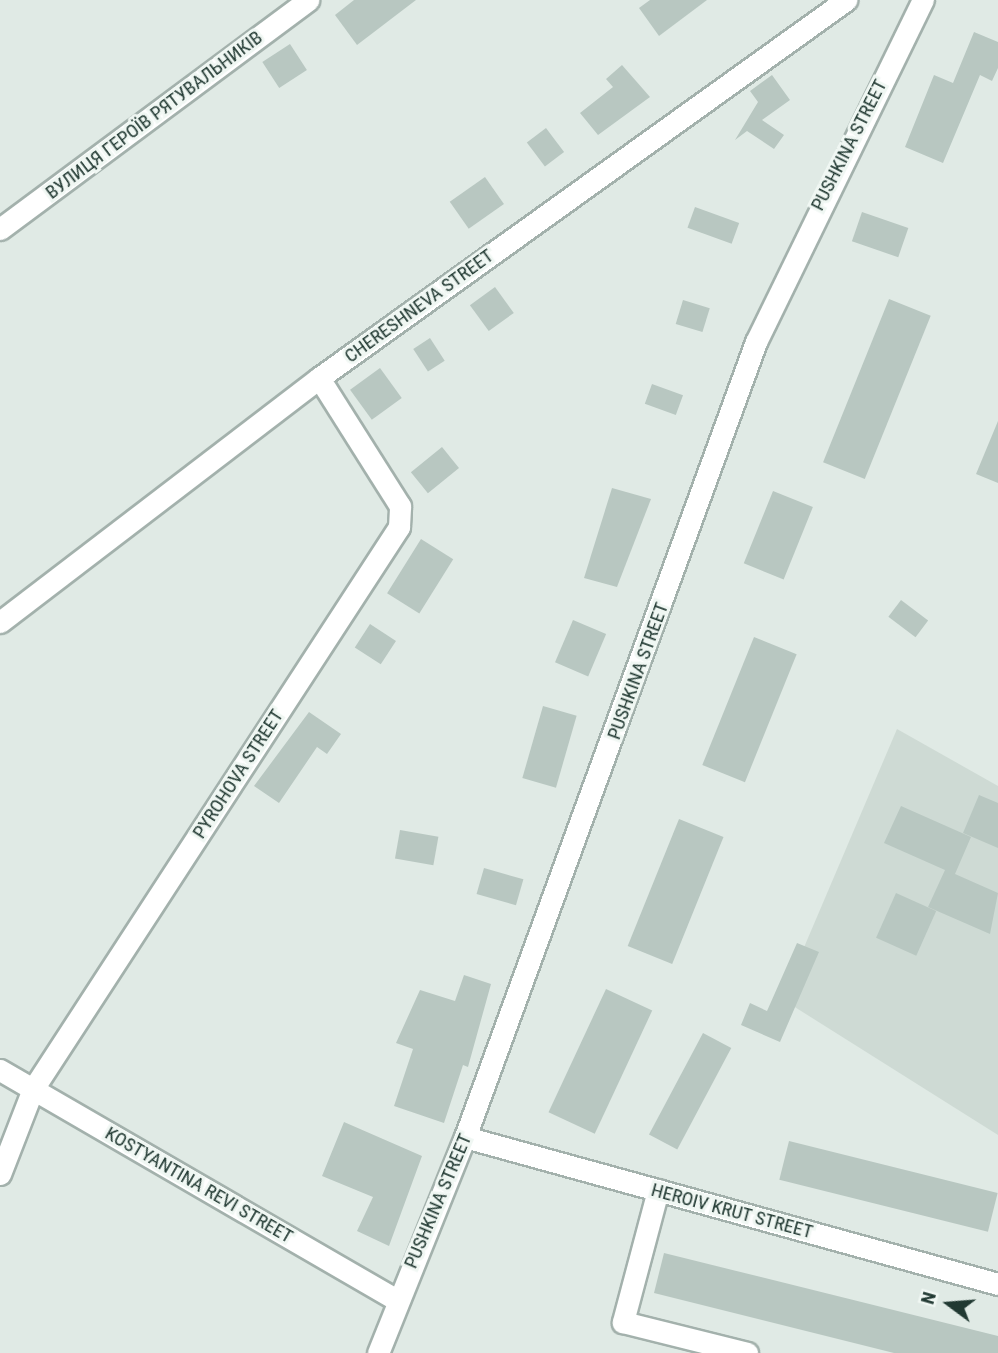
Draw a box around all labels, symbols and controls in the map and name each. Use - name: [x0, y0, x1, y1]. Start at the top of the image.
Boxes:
- street label: ВУЛИЦЯ ГЕРОЇВ РЯТУВАЛЬНИКІВ: [41, 26, 267, 204]
- street label: PUSHKINA STREET: [806, 76, 892, 214]
- street label: CHERESHNEVA STREET: [340, 244, 498, 368]
- street label: PUSHKINA STREET: [603, 599, 673, 743]
- street label: PYROHOVA STREET: [188, 705, 288, 843]
- street label: KOSTYANTINA REVI STREET: [101, 1122, 297, 1248]
- street label: PUSHKINA STREET: [399, 1130, 477, 1272]
- street label: HEROIV KRUT STREET: [649, 1178, 815, 1244]
- north arrow: [914, 1269, 984, 1339]
- text: N: [916, 1289, 941, 1307]

